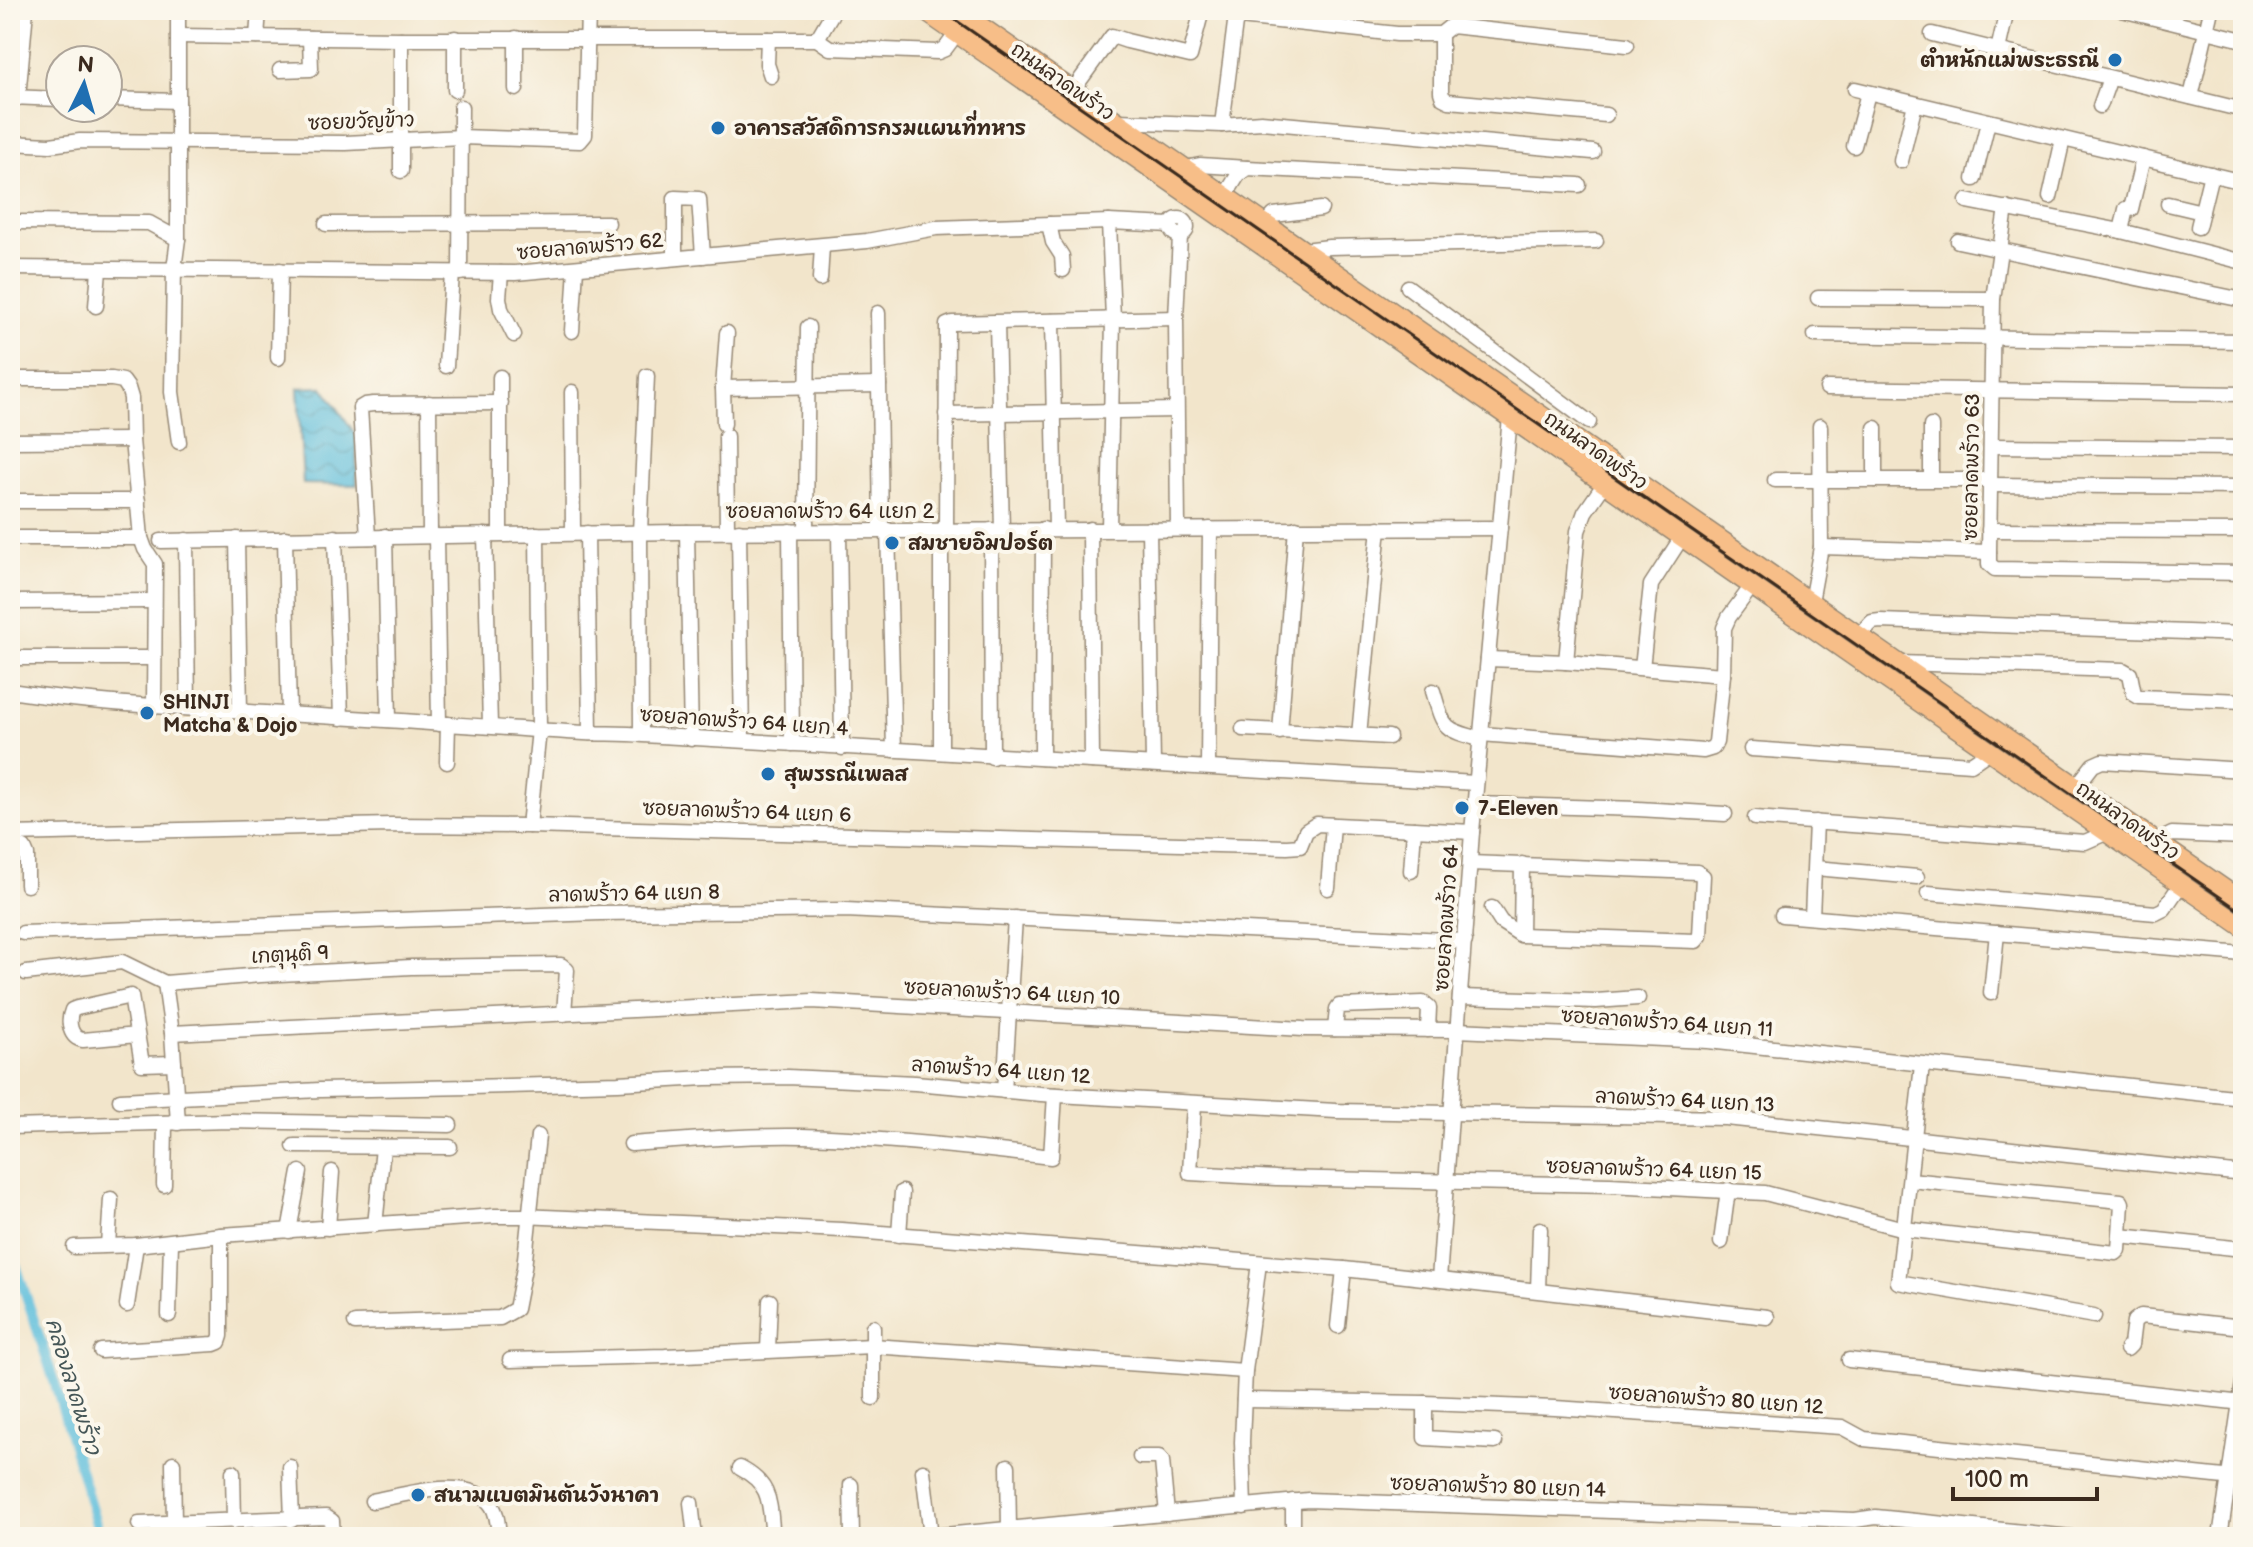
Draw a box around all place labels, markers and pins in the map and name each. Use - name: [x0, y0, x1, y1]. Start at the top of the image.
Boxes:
- place label: ตำหนักแม่พระธรณี: [1920, 47, 2099, 73]
- marker: ตำหนักแม่พระธรณี: [2106, 51, 2124, 69]
- place label: อาคารสวัสดิการกรมแผนที่ทหาร: [734, 110, 1026, 141]
- marker: อาคารสวัสดิการกรมแผนที่ทหาร: [709, 119, 727, 137]
- place label: สมชายอิมปอร์ต: [908, 530, 1053, 556]
- marker: สมชายอิมปอร์ต: [883, 534, 901, 552]
- place label: SHINJI Matcha & Dojo: [163, 691, 297, 738]
- marker: SHINJI Matcha & Dojo: [138, 704, 156, 722]
- place label: สุพรรณีเพลส: [784, 761, 910, 789]
- marker: สุพรรณีเพลส: [759, 765, 777, 783]
- place label: 7-Eleven: [1478, 797, 1559, 821]
- marker: 7-Eleven: [1453, 799, 1471, 817]
- place label: สนามแบตมินตันวังนาคา: [434, 1483, 659, 1508]
- marker: สนามแบตมินตันวังนาคา: [409, 1486, 427, 1504]

